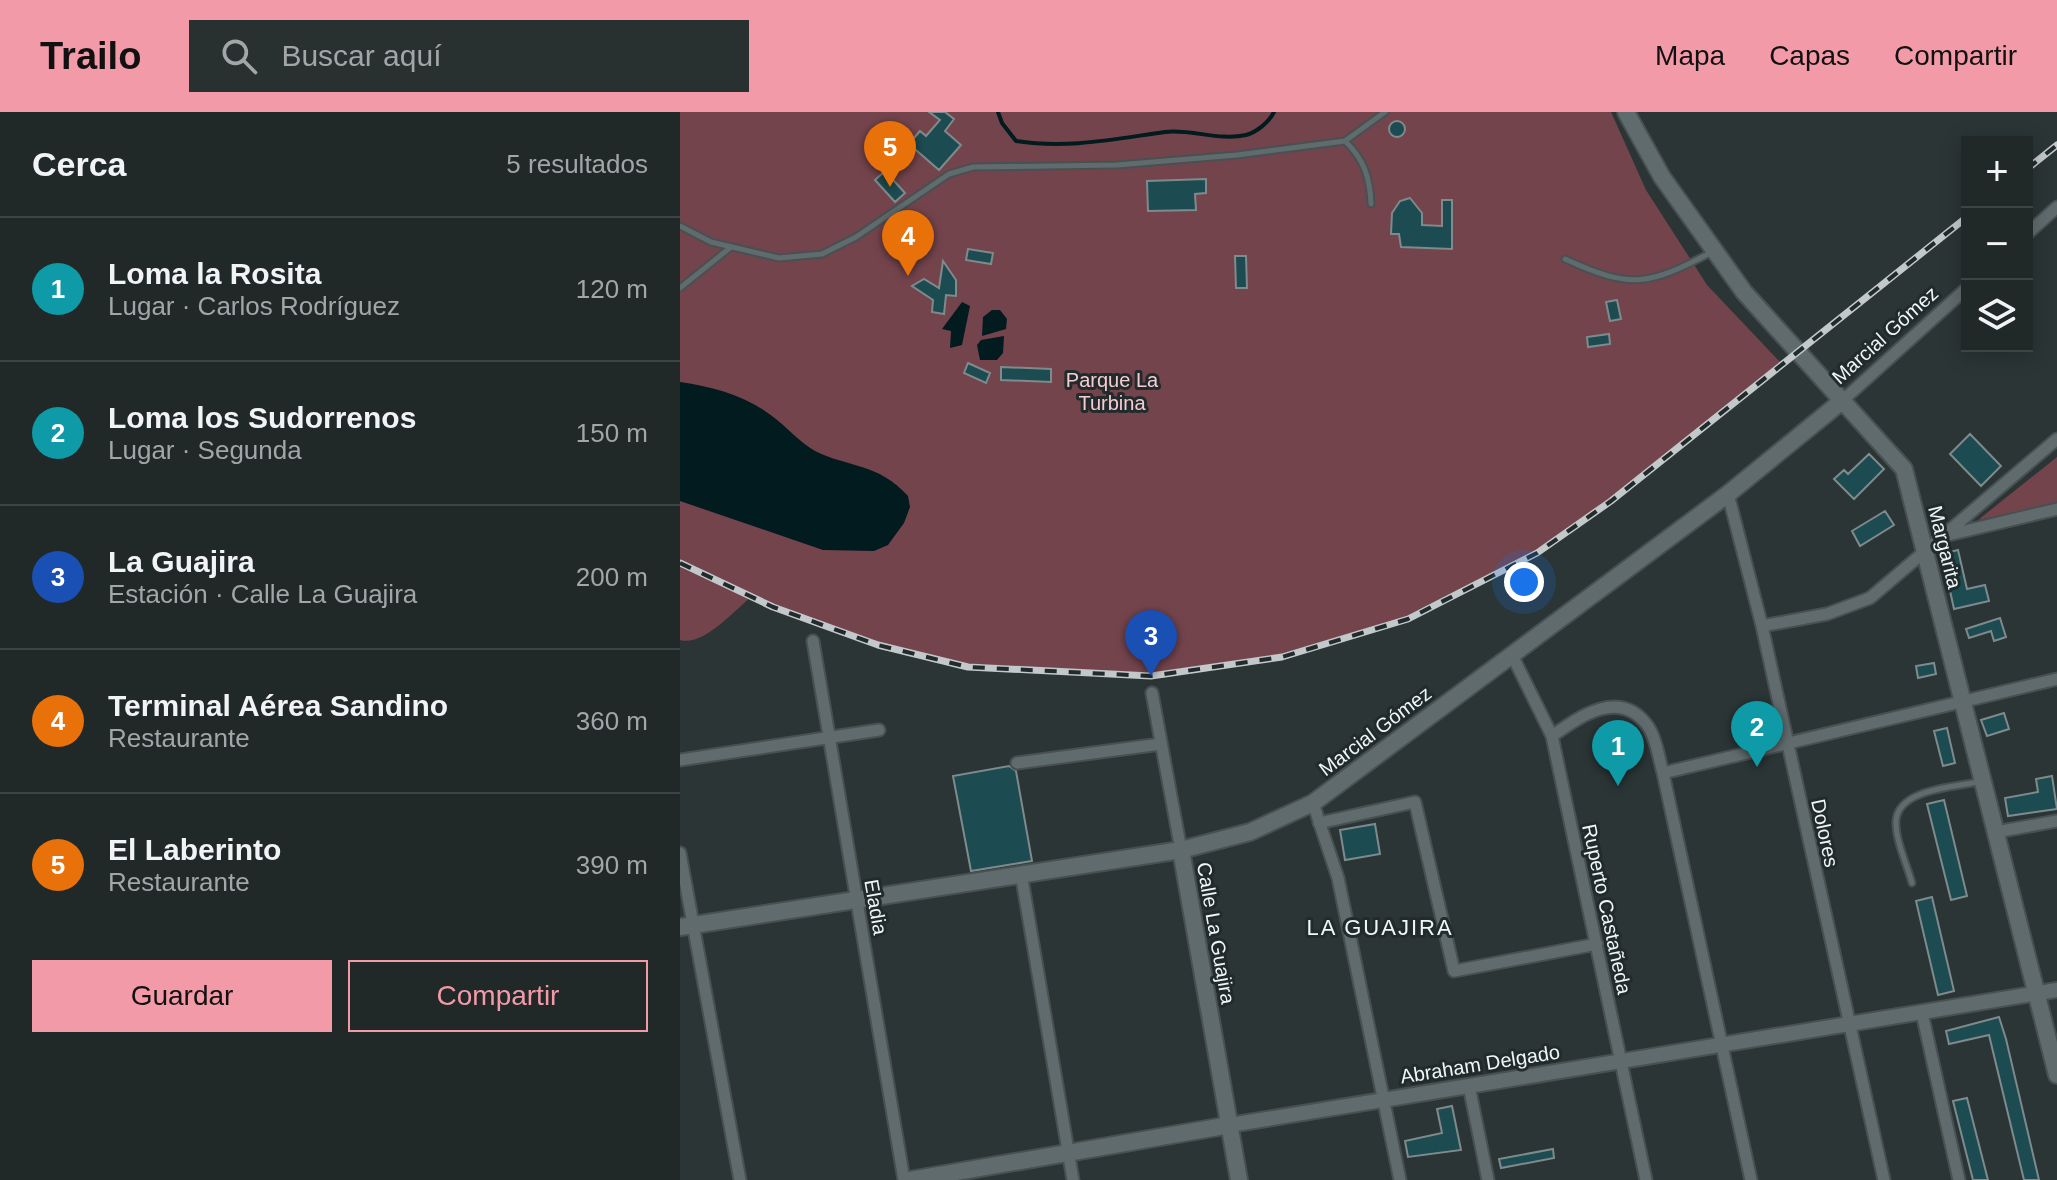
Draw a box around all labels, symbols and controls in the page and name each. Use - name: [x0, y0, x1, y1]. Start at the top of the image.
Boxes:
- search box: [189, 20, 749, 92]
- icon: search: [217, 34, 261, 78]
- text: Trailo: [40, 35, 141, 77]
- text: Buscar aquí: [281, 39, 441, 72]
- text: Mapa: [1655, 40, 1725, 71]
- text: Capas: [1769, 40, 1850, 71]
- text: Compartir: [1894, 40, 2017, 71]
- pin: 5: [864, 121, 916, 187]
- map controls: [1961, 136, 2033, 352]
- button: +: [1961, 136, 2033, 208]
- text: Cerca: [32, 145, 127, 183]
- text: 5 resultados: [506, 149, 648, 179]
- button: −: [1961, 208, 2033, 280]
- pin: 4: [882, 210, 934, 276]
- text: Loma la Rosita: [108, 257, 321, 290]
- text: 1: [51, 274, 65, 304]
- text: 120 m: [576, 274, 648, 304]
- button: layers: [1961, 280, 2033, 352]
- street label: Marcial Gómez: [1828, 282, 1942, 388]
- text: Lugar · Carlos Rodríguez: [108, 291, 400, 321]
- park label: Parque La Turbina: [1066, 369, 1159, 414]
- text: Loma los Sudorrenos: [108, 401, 416, 434]
- text: 2: [51, 418, 65, 448]
- text: 150 m: [576, 418, 648, 448]
- text: Lugar · Segunda: [108, 435, 302, 465]
- street label: Margarita: [1924, 503, 1966, 591]
- text: La Guajira: [108, 545, 255, 578]
- text: 3: [51, 562, 65, 592]
- text: 200 m: [576, 562, 648, 592]
- your location: [1504, 562, 1544, 602]
- text: Estación · Calle La Guajira: [108, 579, 417, 609]
- pin: 3: [1125, 610, 1177, 676]
- street label: Marcial Gómez: [1315, 682, 1435, 780]
- text: Terminal Aérea Sandino: [108, 689, 448, 722]
- pin: 2: [1731, 701, 1783, 767]
- text: 4: [51, 706, 65, 736]
- text: 360 m: [576, 706, 648, 736]
- pin: 1: [1592, 720, 1644, 786]
- text: Restaurante: [108, 723, 250, 753]
- street label: Dolores: [1807, 797, 1843, 869]
- street label: Ruperto Castañeda: [1578, 822, 1636, 997]
- text: El Laberinto: [108, 833, 281, 866]
- text: 5: [51, 850, 65, 880]
- text: 390 m: [576, 850, 648, 880]
- street label: Calle La Guajira: [1193, 860, 1239, 1006]
- text: Restaurante: [108, 867, 250, 897]
- street label: Eladia: [860, 878, 892, 937]
- district label: LA GUAJIRA: [1306, 915, 1454, 940]
- button: Guardar: [32, 960, 332, 1032]
- button: Compartir: [348, 960, 648, 1032]
- street label: Abraham Delgado: [1399, 1041, 1561, 1087]

